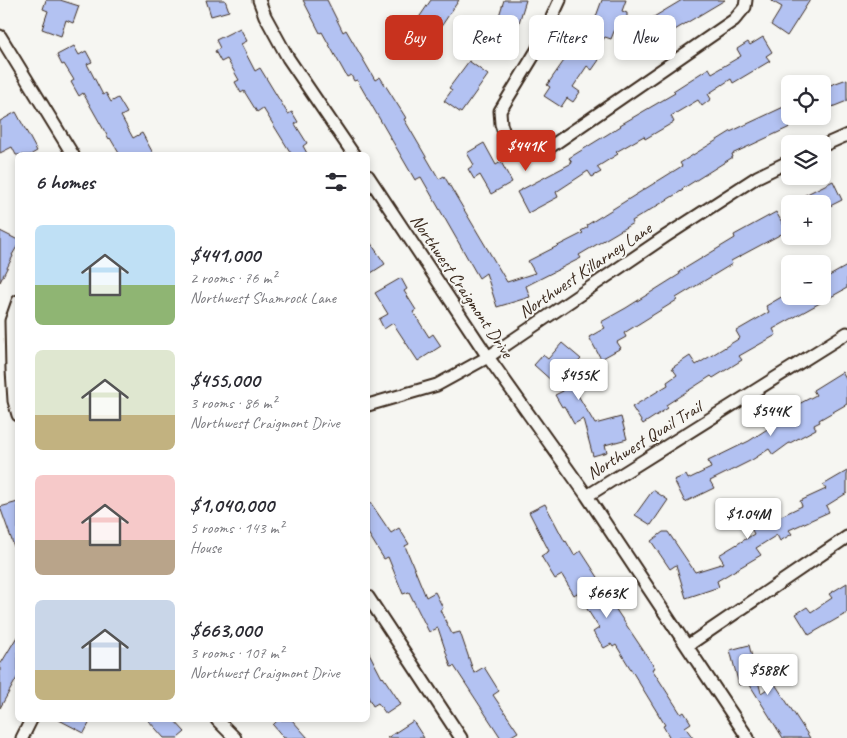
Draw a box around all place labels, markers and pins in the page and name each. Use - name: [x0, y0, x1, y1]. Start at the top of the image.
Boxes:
- pin: $441K: [491, 130, 561, 172]
- pin: $455K: [544, 358, 614, 401]
- pin: $544K: [736, 394, 806, 437]
- pin: $1.04M: [707, 498, 789, 540]
- pin: $663K: [572, 576, 642, 619]
- pin: $588K: [733, 654, 803, 696]

